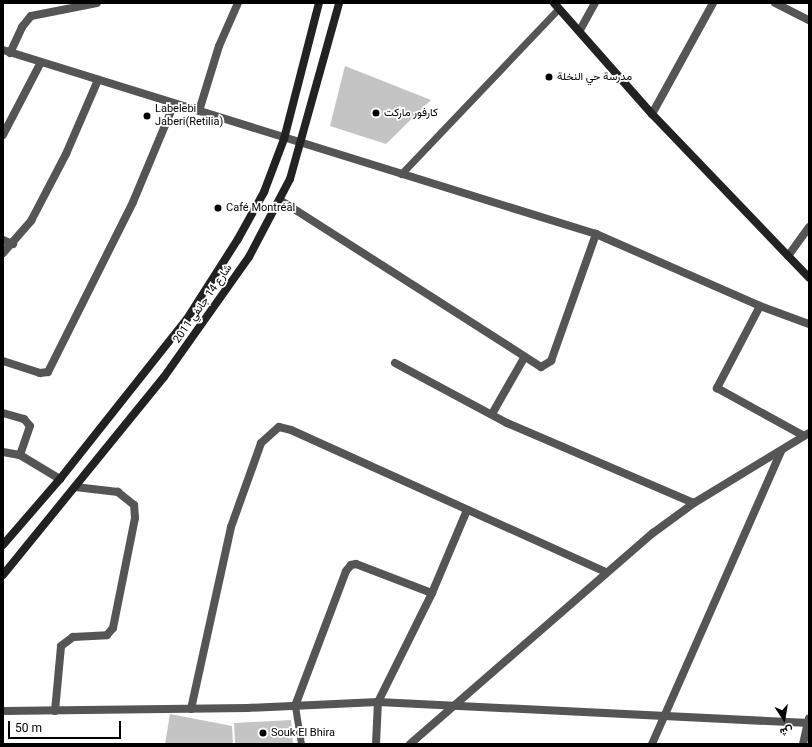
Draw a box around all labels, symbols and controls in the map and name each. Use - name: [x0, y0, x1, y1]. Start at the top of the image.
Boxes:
- place label: مدرسة حي النخلة: [557, 70, 632, 84]
- marker: مدرسة حي النخلة: [544, 72, 554, 82]
- place label: Labelebi Jaberi(Retilia): [155, 103, 223, 129]
- place label: كارفور ماركت: [384, 106, 438, 120]
- marker: كارفور ماركت: [371, 108, 381, 118]
- marker: Labelebi Jaberi(Retilia): [142, 111, 152, 121]
- place label: Café Montréal: [226, 201, 295, 215]
- marker: Café Montréal: [213, 203, 223, 213]
- street label: شارع 14 جانفي 2011: [171, 262, 235, 346]
- north arrow: [764, 699, 804, 739]
- scale bar: [10, 713, 123, 739]
- text: 50 m: [15, 721, 42, 735]
- text: ش: [779, 723, 794, 739]
- place label: Souk El Bhira: [271, 726, 335, 740]
- marker: Souk El Bhira: [258, 728, 268, 738]

